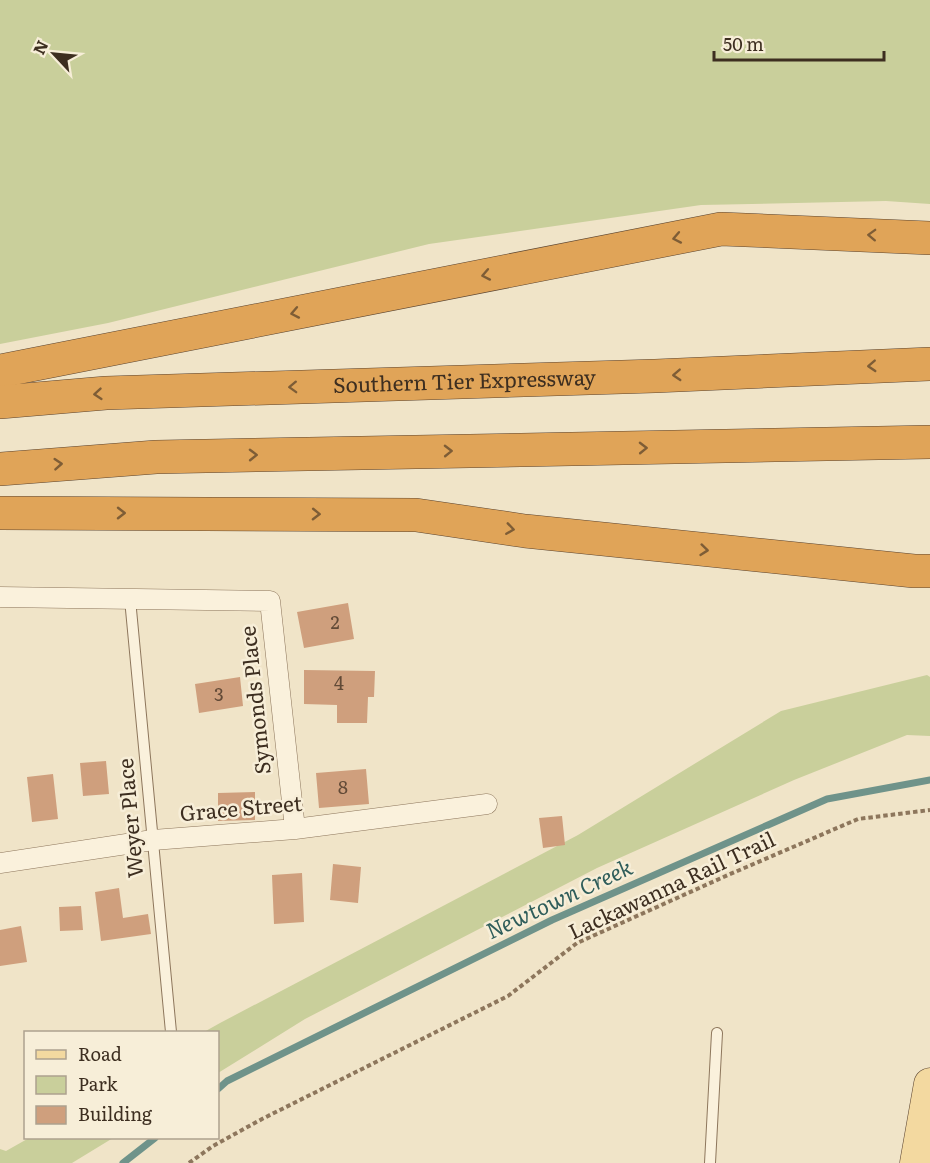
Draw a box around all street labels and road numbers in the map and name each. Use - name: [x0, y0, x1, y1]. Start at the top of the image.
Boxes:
- street label: Southern Tier Expressway: [332, 360, 597, 399]
- street label: Symonds Place: [230, 624, 277, 776]
- street label: Weyer Place: [108, 757, 149, 879]
- street label: Grace Street: [178, 786, 304, 827]
- street label: Lackawanna Rail Trail: [562, 822, 779, 945]

